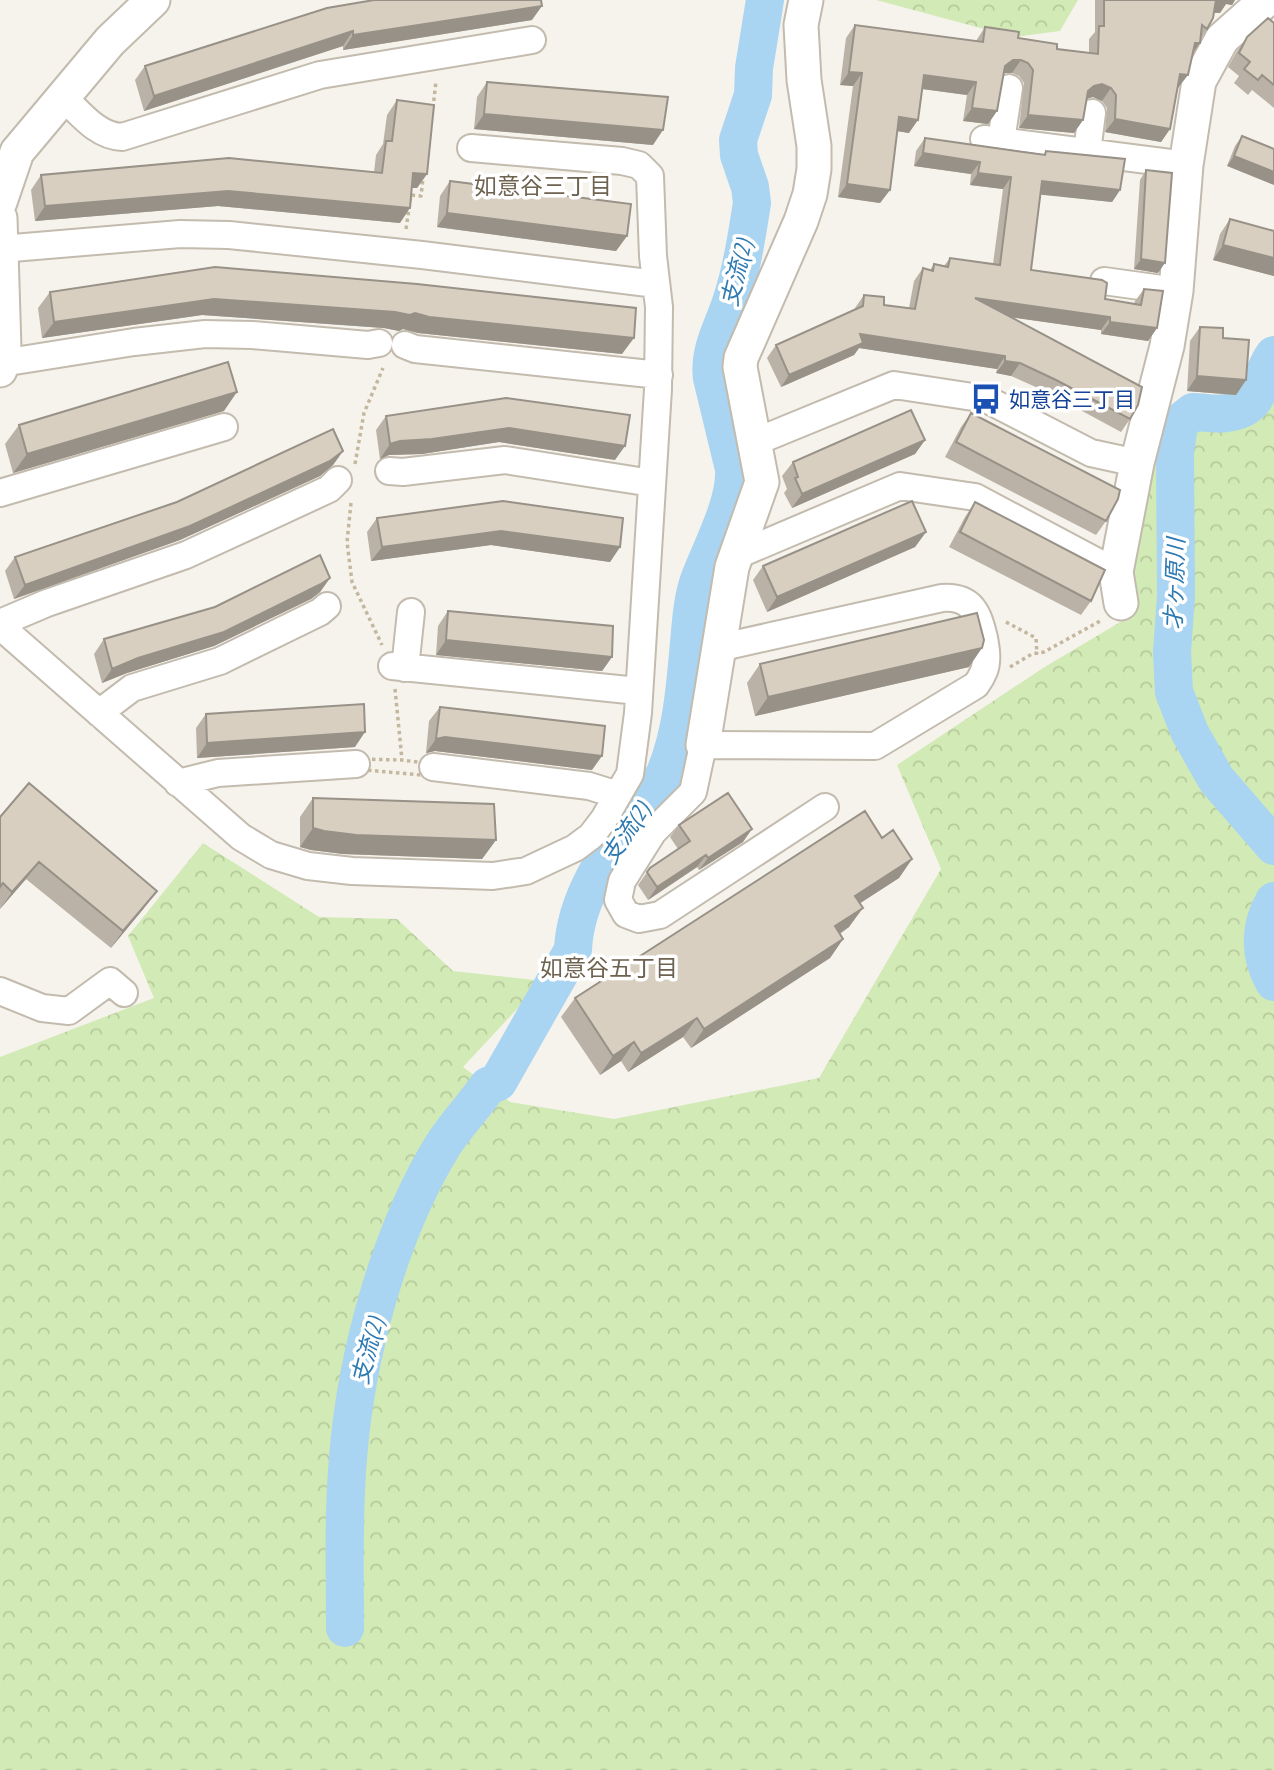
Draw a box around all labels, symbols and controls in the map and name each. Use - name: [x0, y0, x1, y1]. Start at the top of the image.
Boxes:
- district label: 如意谷三丁目: [474, 171, 612, 200]
- water label: 支流(2): [714, 234, 758, 309]
- bus stop icon: 如意谷三丁目: [969, 382, 1003, 416]
- place label: 如意谷三丁目: [1009, 386, 1135, 413]
- water label: 才ヶ原川: [1158, 535, 1190, 630]
- water label: 支流(2): [595, 795, 657, 869]
- district label: 如意谷五丁目: [540, 953, 678, 982]
- water label: 支流(2): [345, 1312, 390, 1387]

